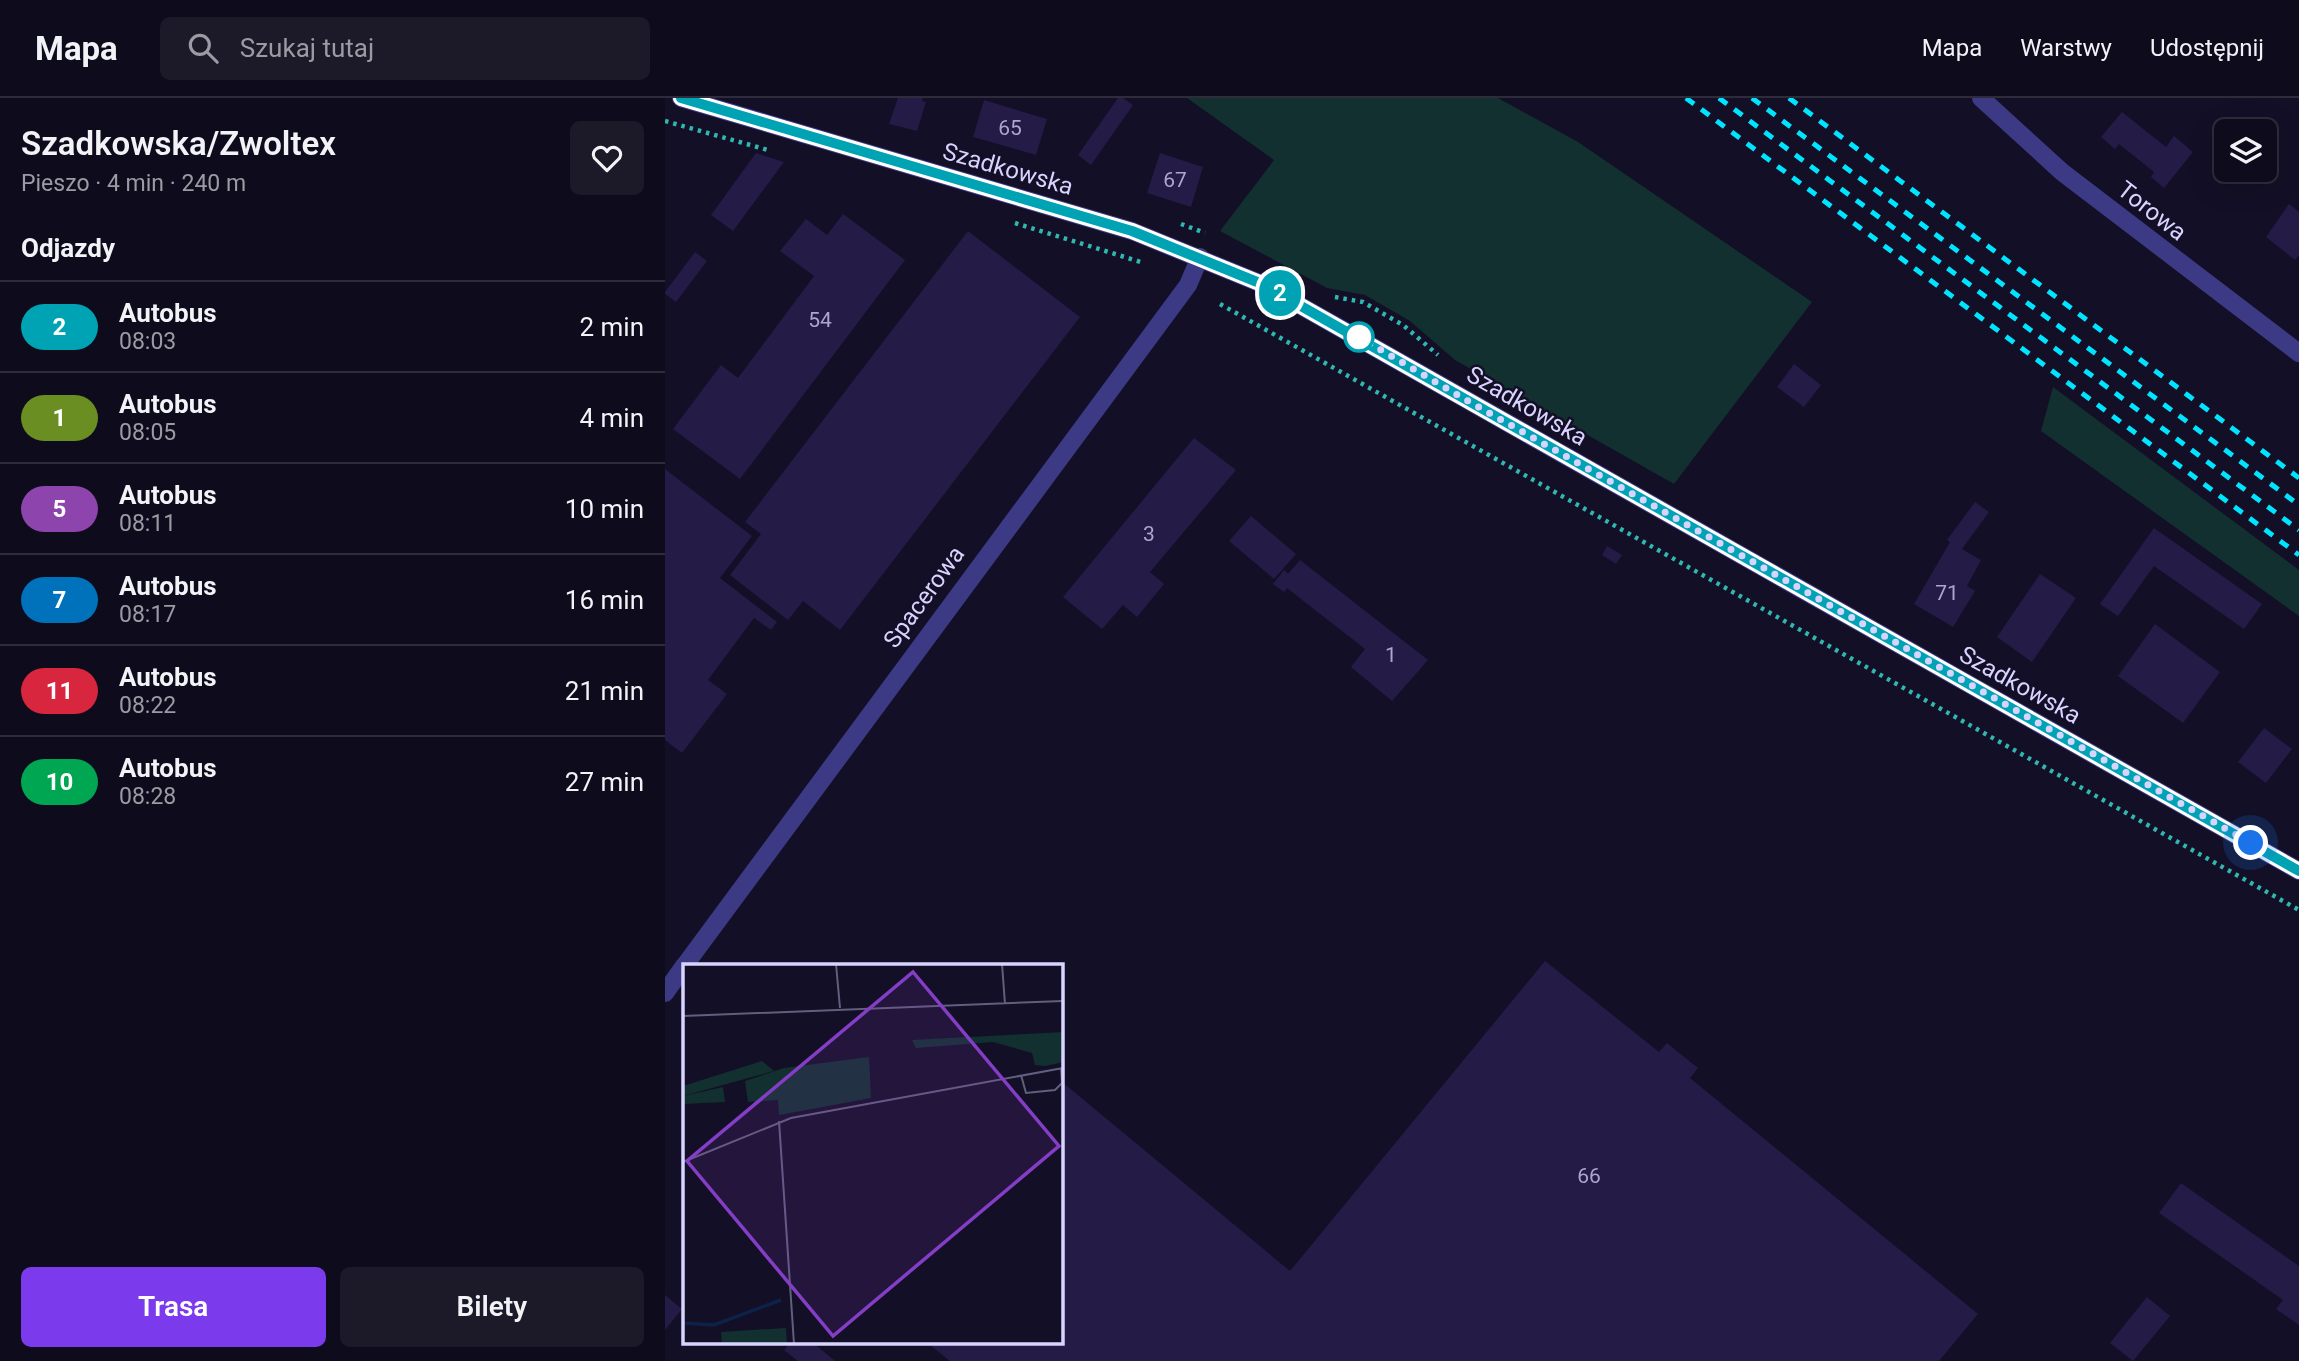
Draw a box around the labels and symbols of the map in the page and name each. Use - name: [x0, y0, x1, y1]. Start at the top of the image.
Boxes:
- house number: 65: [998, 116, 1022, 140]
- street label: Szadkowska: [940, 137, 1076, 201]
- house number: 67: [1163, 168, 1187, 192]
- street label: Torowa: [2112, 175, 2192, 247]
- line badge: 2: [1257, 270, 1303, 316]
- house number: 54: [808, 308, 832, 332]
- unlabelled marker: [1344, 322, 1374, 352]
- street label: Szadkowska: [1462, 360, 1592, 452]
- house number: 3: [1143, 522, 1155, 546]
- street label: Spacerowa: [878, 541, 970, 653]
- house number: 71: [1935, 581, 1959, 605]
- street label: Szadkowska: [1955, 640, 2085, 730]
- house number: 1: [1385, 643, 1397, 667]
- your location: [2233, 825, 2268, 860]
- inset map: [683, 964, 1062, 1344]
- house number: 66: [1577, 1164, 1601, 1188]

